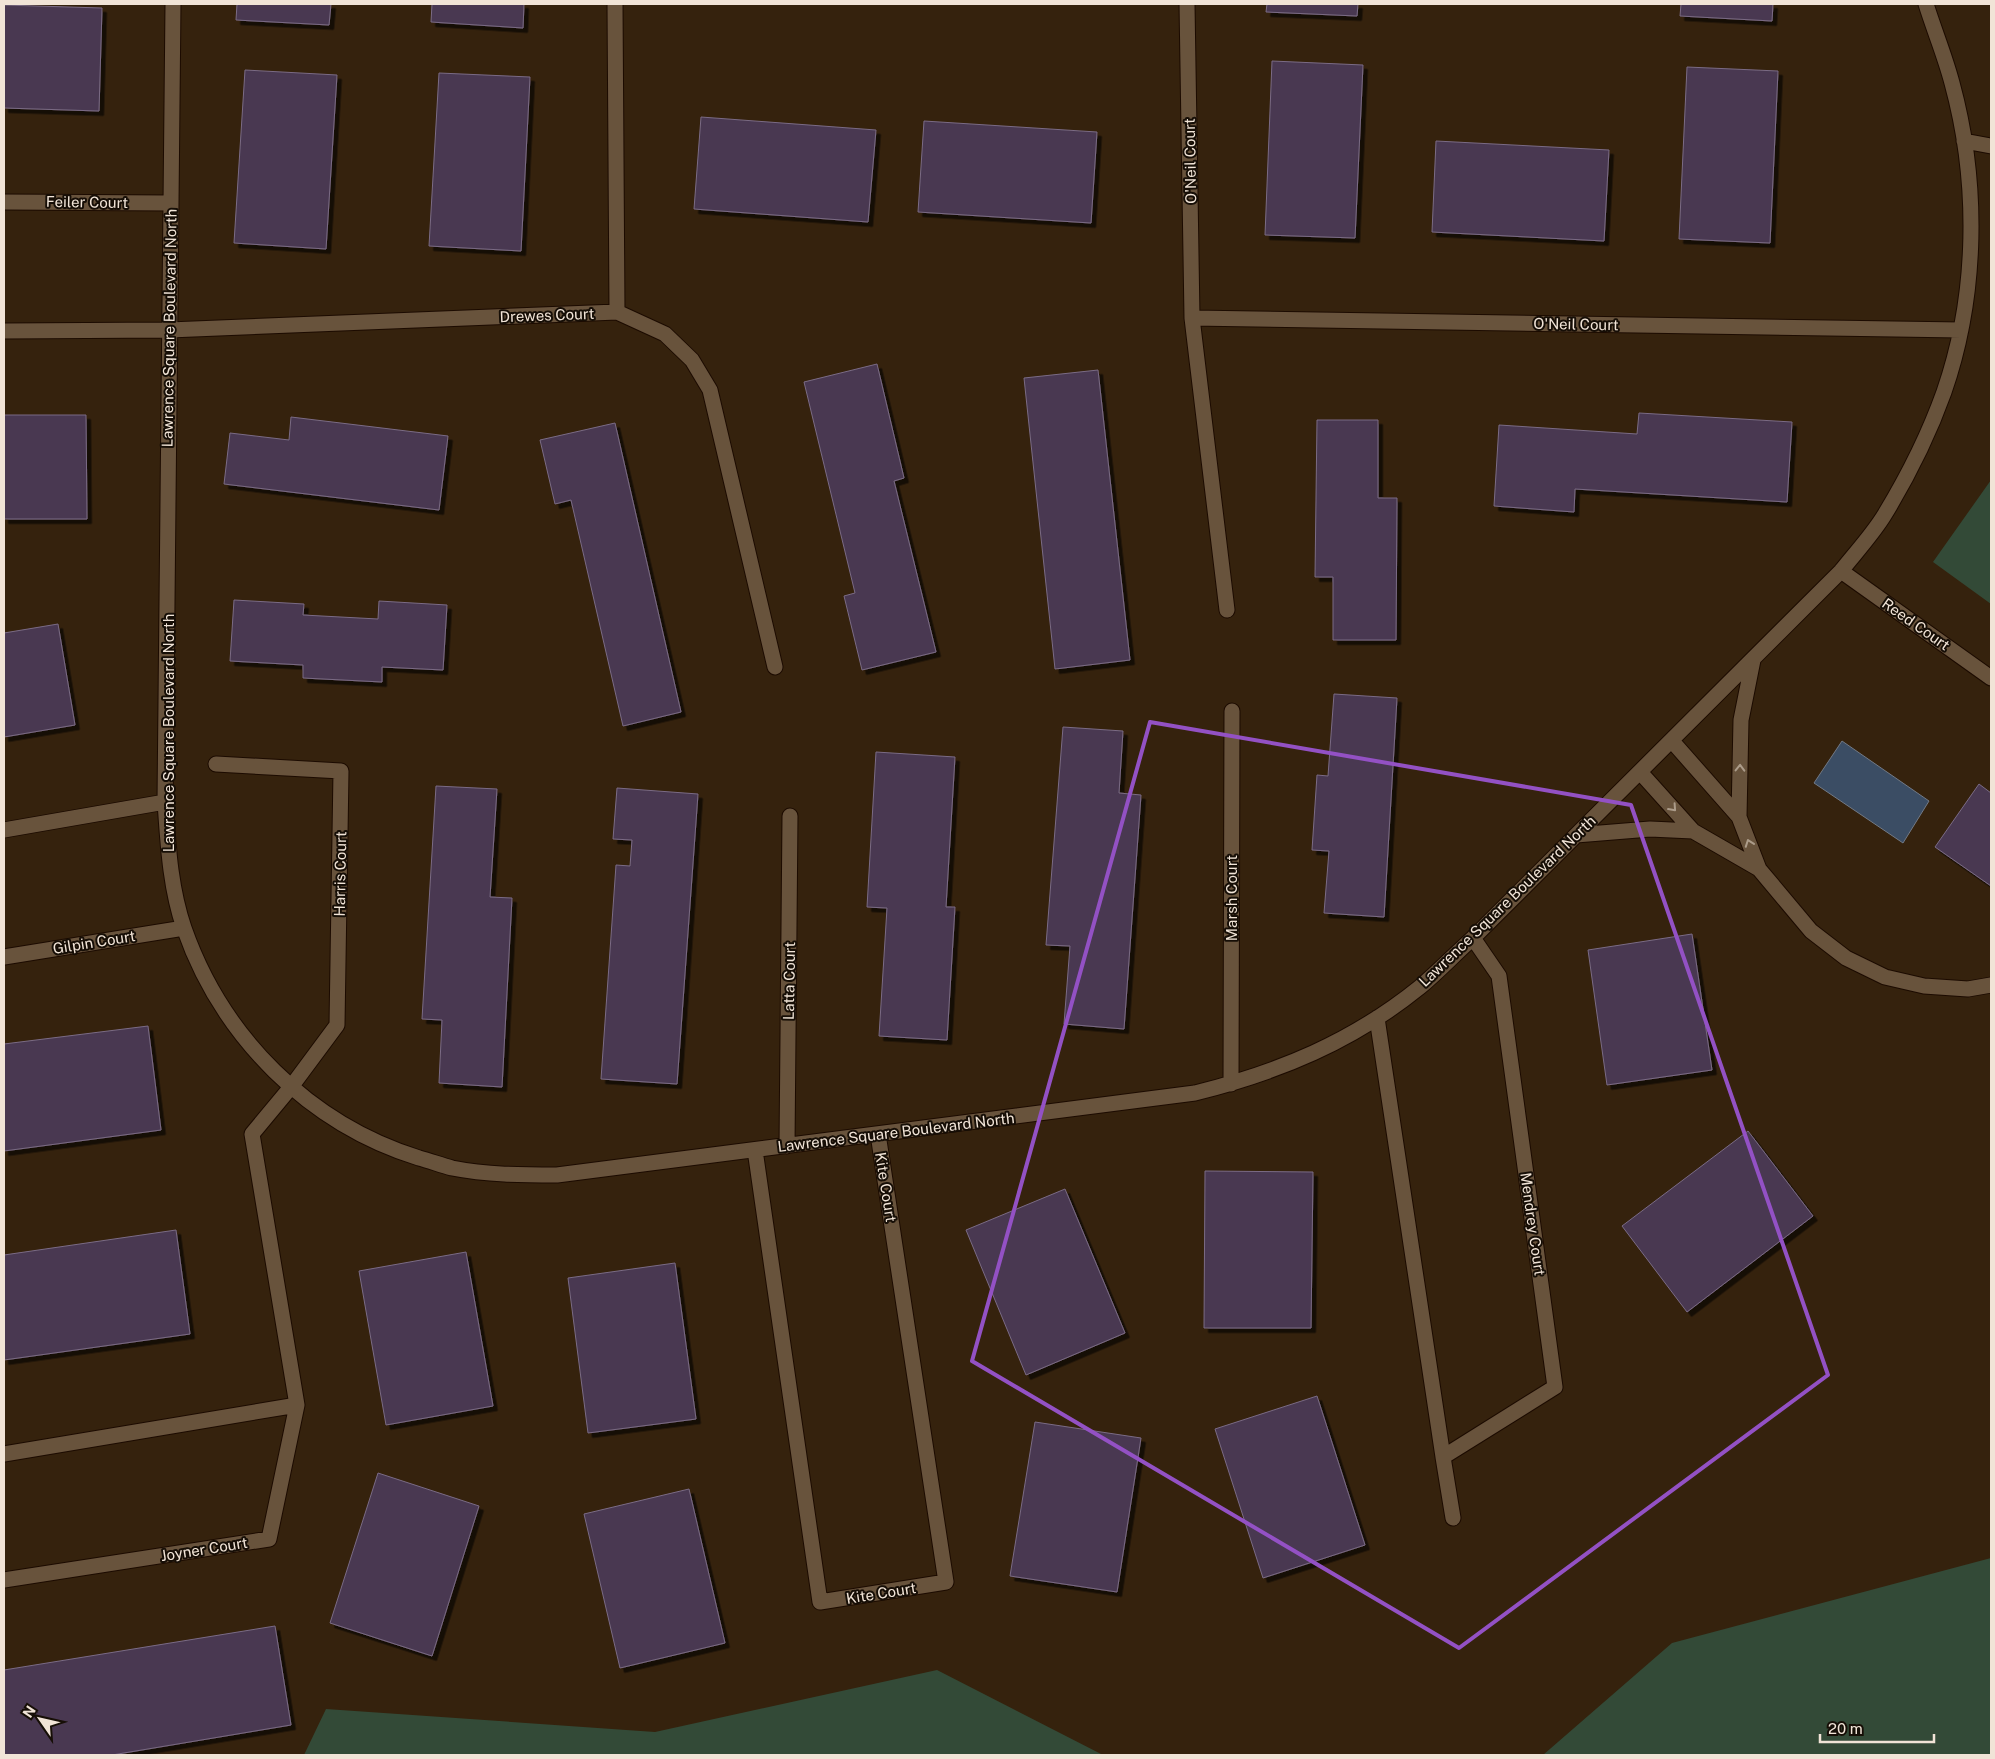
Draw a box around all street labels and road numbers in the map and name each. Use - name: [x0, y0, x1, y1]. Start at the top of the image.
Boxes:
- street label: O'Neil Court: [1181, 118, 1199, 204]
- street label: Feiler Court: [46, 193, 128, 211]
- street label: Lawrence Square Boulevard North: [158, 209, 180, 447]
- street label: Drewes Court: [499, 305, 595, 325]
- street label: O'Neil Court: [1533, 315, 1619, 333]
- street label: Reed Court: [1879, 595, 1953, 654]
- street label: Lawrence Square Boulevard North: [160, 614, 177, 852]
- street label: Lawrence Square Boulevard North: [1415, 812, 1599, 990]
- street label: Harris Court: [331, 831, 349, 917]
- street label: Marsh Court: [1223, 855, 1240, 941]
- street label: Gilpin Court: [51, 927, 137, 957]
- street label: Latta Court: [780, 942, 798, 1020]
- street label: Lawrence Square Boulevard North: [777, 1109, 1015, 1155]
- street label: Kite Court: [872, 1151, 900, 1223]
- street label: Mendrey Court: [1517, 1171, 1549, 1277]
- street label: Joyner Court: [159, 1534, 249, 1564]
- street label: Kite Court: [845, 1579, 917, 1607]

